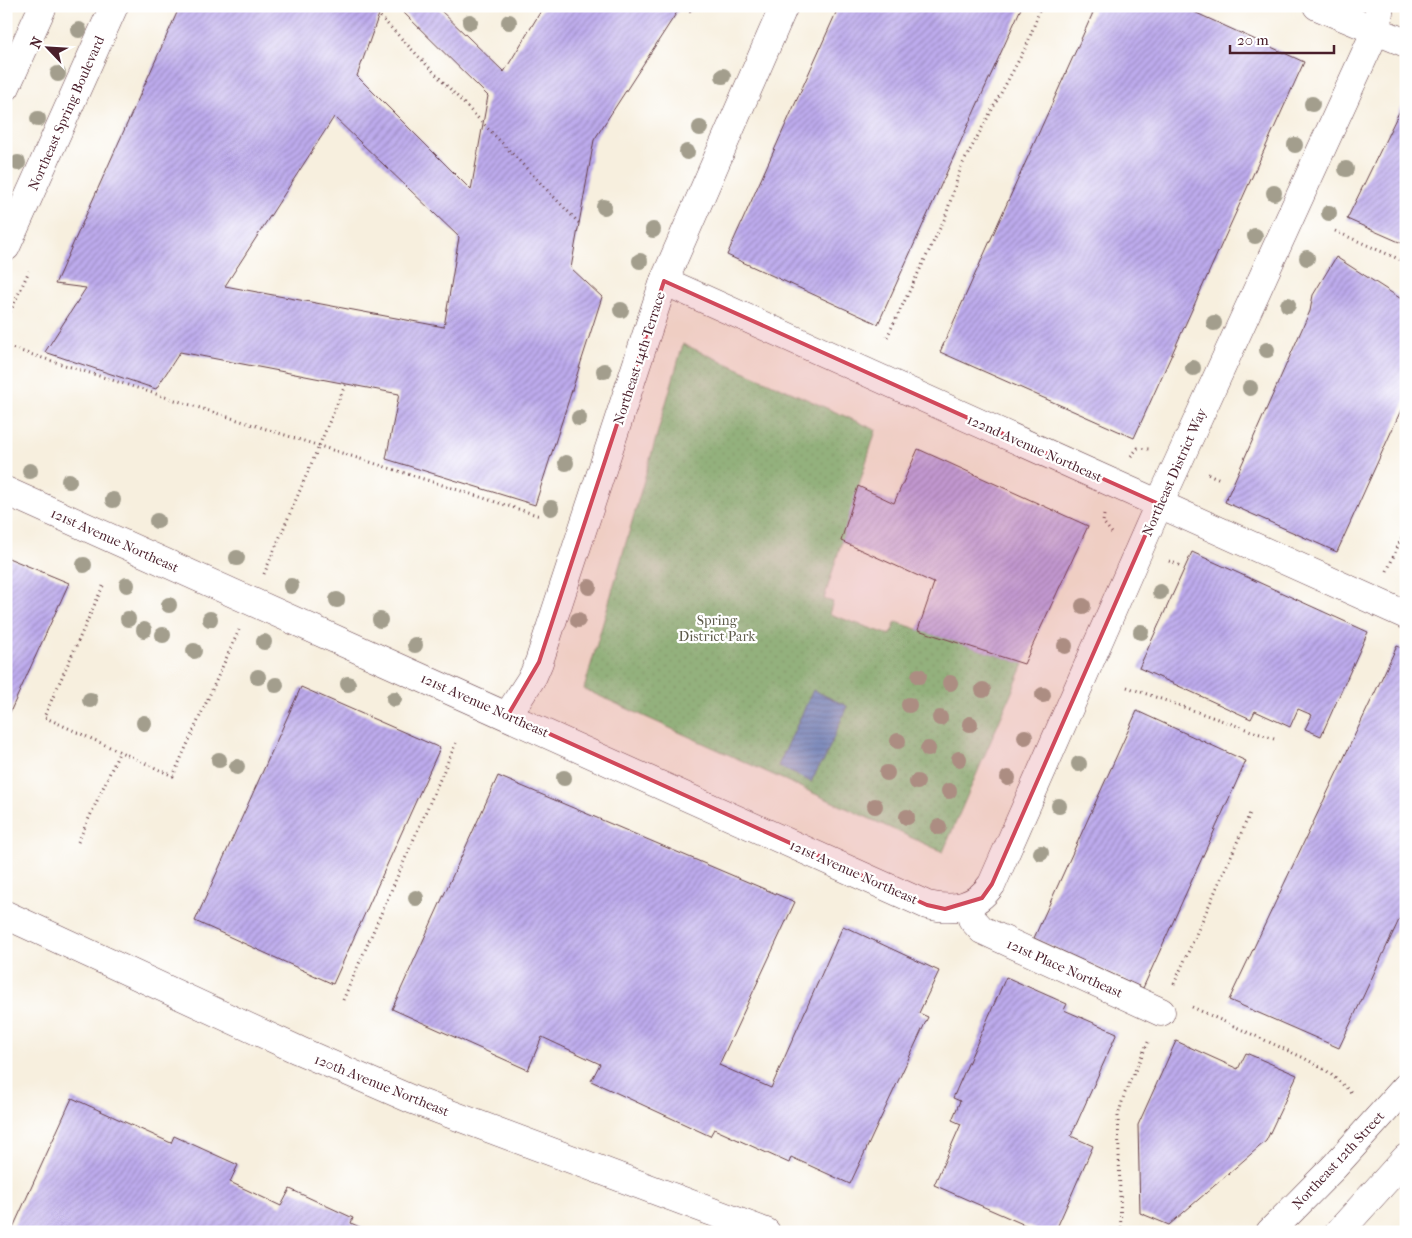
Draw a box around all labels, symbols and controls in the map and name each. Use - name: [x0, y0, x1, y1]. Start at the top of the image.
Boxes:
- north arrow: [22, 22, 72, 72]
- scale bar: [1230, 22, 1333, 54]
- text: 20 m: [1237, 31, 1269, 49]
- street label: Northeast Spring Boulevard: [24, 33, 108, 193]
- street label: Northeast 14th Terrace: [610, 290, 669, 427]
- street label: Northeast District Way: [1139, 405, 1211, 539]
- street label: 122nd Avenue Northeast: [965, 411, 1105, 486]
- street label: 121st Avenue Northeast: [48, 505, 181, 576]
- park label: Spring District Park: [679, 612, 756, 645]
- street label: 121st Avenue Northeast: [418, 670, 551, 741]
- street label: 121st Avenue Northeast: [787, 837, 920, 908]
- street label: 121st Place Northeast: [1004, 935, 1125, 1002]
- street label: 120th Avenue Northeast: [312, 1051, 452, 1120]
- street label: Northeast 12th Street: [1289, 1108, 1388, 1213]

